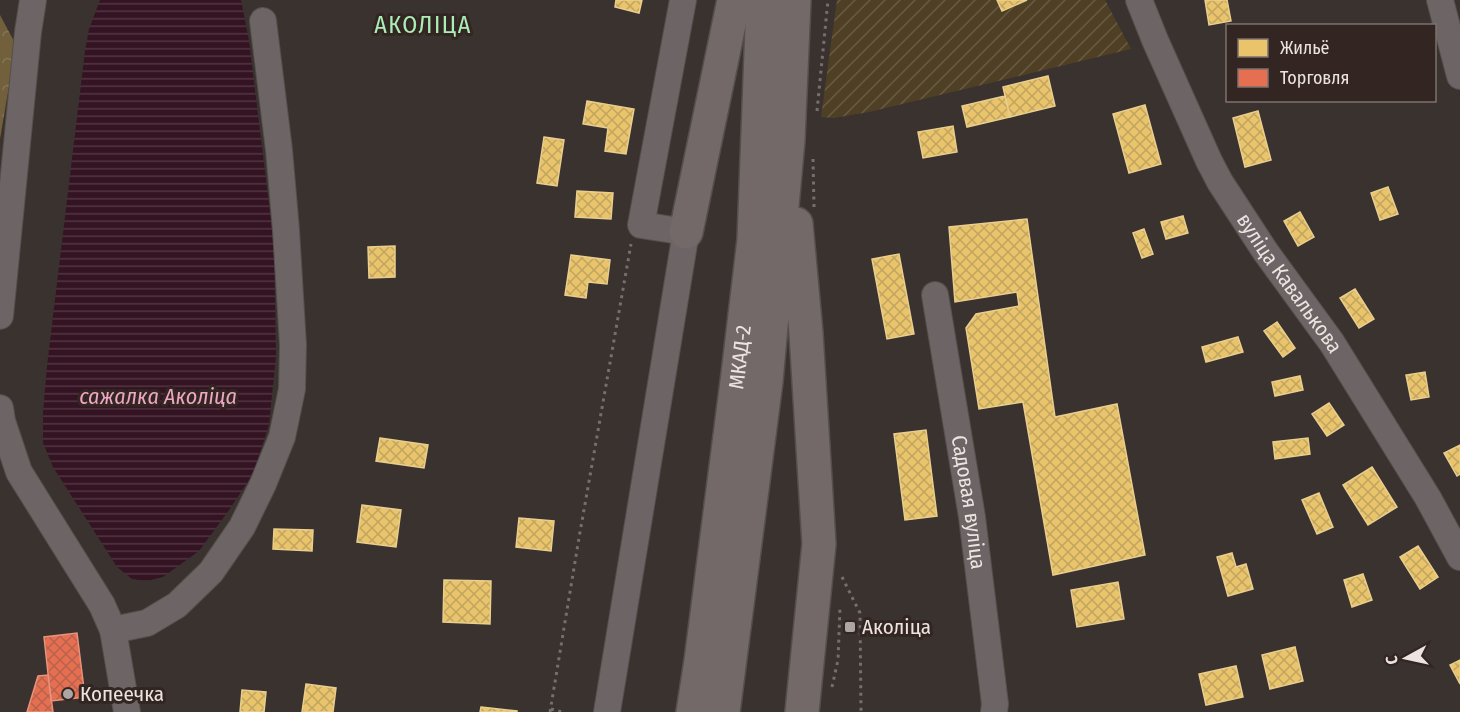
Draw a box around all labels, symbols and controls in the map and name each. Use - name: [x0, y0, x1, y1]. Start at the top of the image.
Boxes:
- district label: АКОЛІЦА: [374, 11, 472, 39]
- legend: [1226, 24, 1436, 102]
- text: Жильё: [1280, 37, 1330, 59]
- text: Торговля: [1280, 67, 1349, 89]
- street label: вуліца Кавалькова: [1231, 208, 1348, 358]
- street label: МКАД-2: [723, 324, 757, 391]
- water label: сажалка Аколіца: [79, 383, 237, 410]
- street label: Садовая вуліца: [946, 433, 991, 571]
- place label: Аколіца: [862, 614, 931, 640]
- marker: Аколіца: [843, 620, 857, 634]
- north arrow: [1376, 628, 1436, 688]
- text: С: [1382, 654, 1402, 665]
- place label: Копеечка: [80, 681, 164, 707]
- marker: Копеечка: [61, 687, 75, 701]

